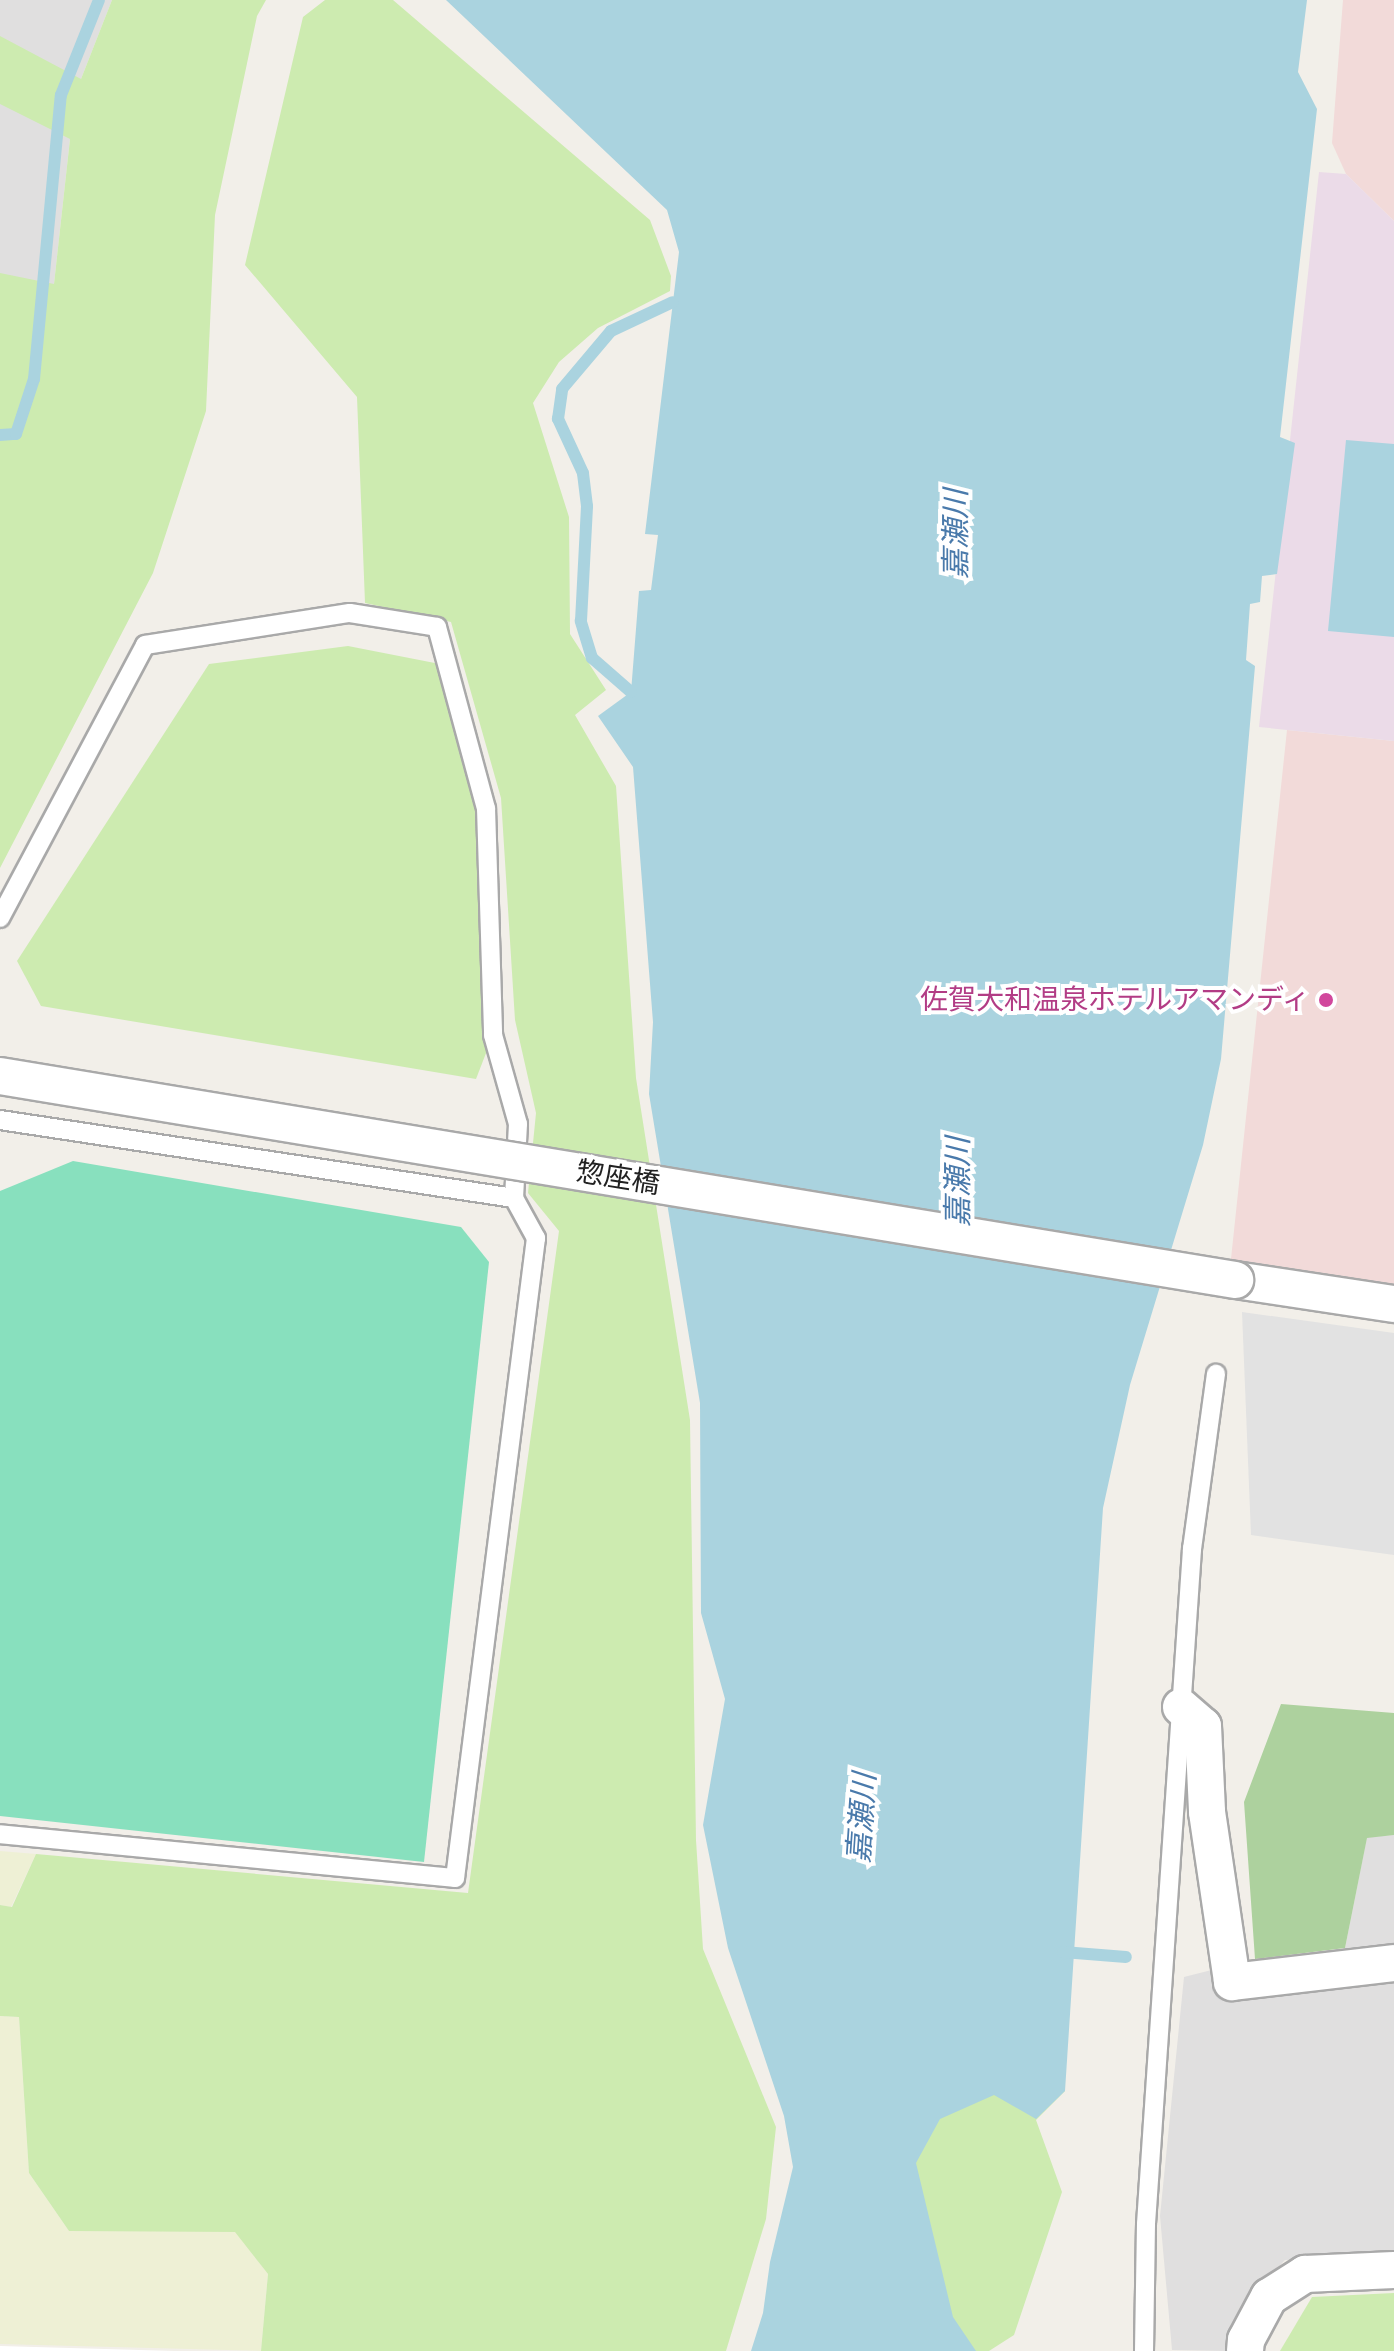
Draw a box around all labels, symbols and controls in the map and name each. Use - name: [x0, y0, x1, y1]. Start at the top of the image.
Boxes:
- water label: 嘉瀬川: [938, 489, 974, 579]
- place label: 佐賀大和温泉ホテルアマンディ: [918, 983, 1310, 1017]
- marker: 佐賀大和温泉ホテルアマンディ: [1317, 991, 1335, 1009]
- water label: 嘉瀬川: [940, 1137, 976, 1227]
- street label: 惣座橋: [574, 1155, 662, 1201]
- water label: 嘉瀬川: [841, 1772, 883, 1864]

